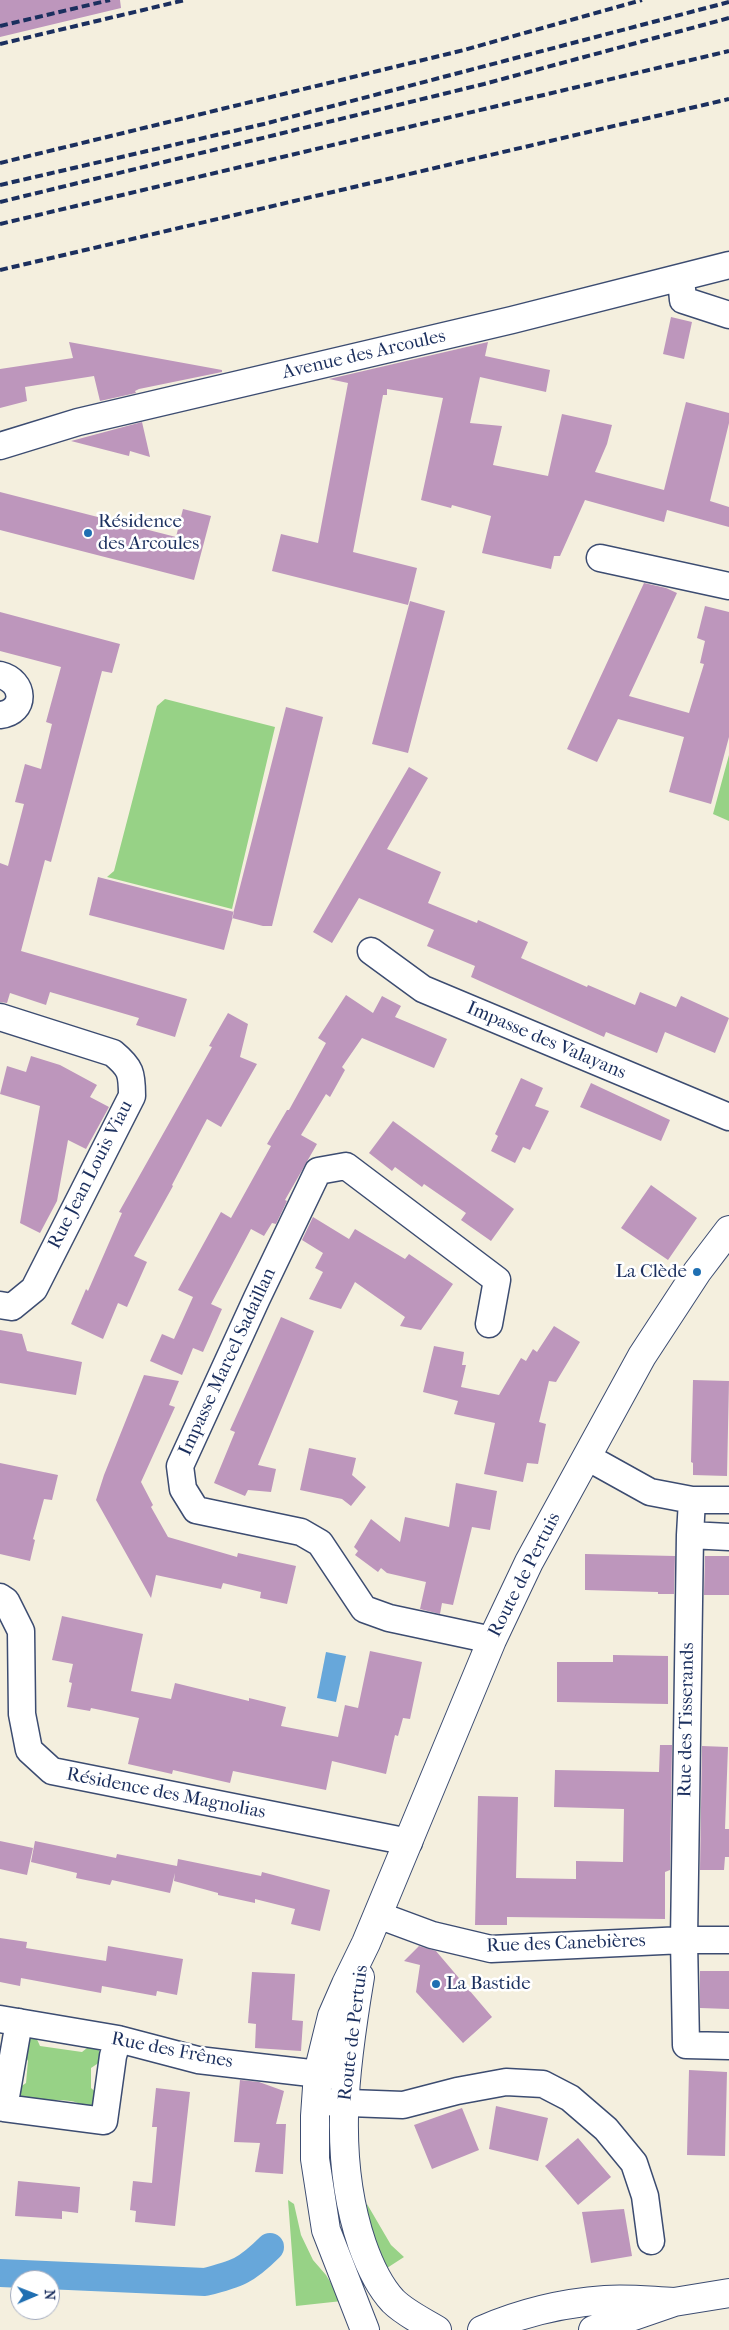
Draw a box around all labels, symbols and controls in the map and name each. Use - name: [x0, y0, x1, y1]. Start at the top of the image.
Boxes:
- street label: Avenue des Arcoules: [280, 325, 448, 385]
- place label: Résidence des Arcoules: [98, 511, 199, 555]
- marker: Résidence des Arcoules: [82, 527, 94, 539]
- street label: Impasse des Valayans: [463, 997, 629, 1085]
- street label: Rue Jean Louis Viau: [44, 1097, 138, 1253]
- place label: La Clède: [616, 1261, 687, 1283]
- street label: Impasse Marcel Sadaillan: [174, 1264, 282, 1460]
- marker: La Clède: [691, 1266, 703, 1278]
- street label: Route de Pertuis: [484, 1509, 566, 1641]
- street label: Rue des Tisserands: [674, 1642, 700, 1798]
- street label: Résidence des Magnolias: [65, 1764, 267, 1824]
- street label: Rue des Canebières: [486, 1930, 646, 1958]
- street label: Route de Pertuis: [334, 1964, 374, 2102]
- place label: La Bastide: [446, 1973, 531, 1995]
- marker: La Bastide: [430, 1978, 442, 1990]
- street label: Rue des Frênes: [109, 2028, 235, 2074]
- north arrow: [10, 2270, 60, 2320]
- text: N: [41, 2289, 58, 2300]

